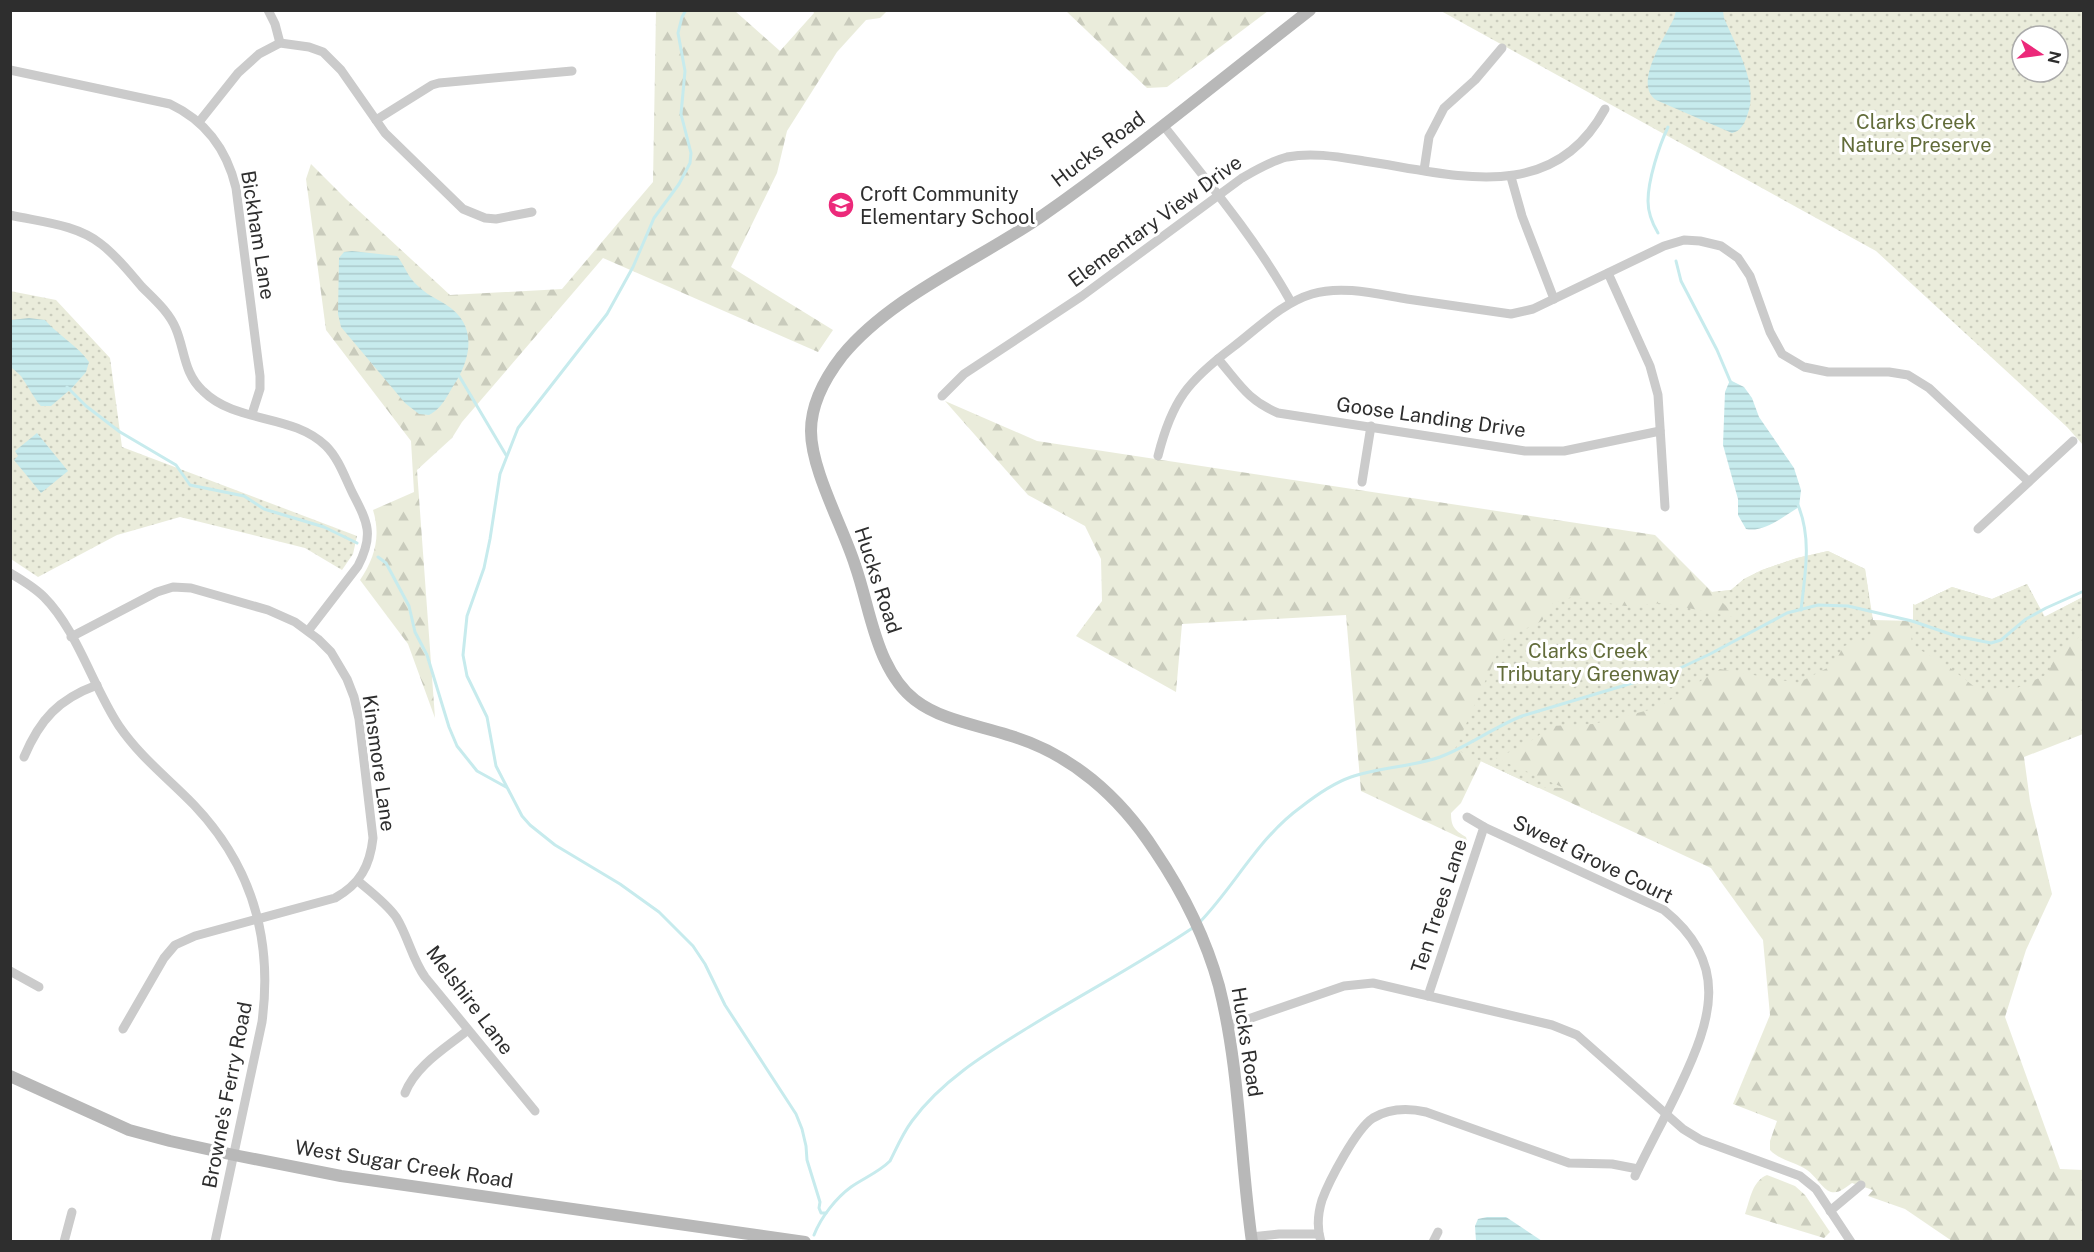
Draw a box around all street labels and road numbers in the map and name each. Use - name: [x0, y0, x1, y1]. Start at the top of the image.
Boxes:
- street label: Hucks Road: [1046, 106, 1150, 192]
- street label: Elementary View Drive: [1064, 150, 1246, 292]
- street label: Bickham Lane: [236, 169, 280, 301]
- street label: Goose Landing Drive: [1335, 392, 1527, 442]
- street label: Hucks Road: [849, 524, 907, 636]
- street label: Kinsmore Lane: [358, 693, 400, 833]
- street label: Sweet Grove Court: [1509, 810, 1677, 908]
- street label: Ten Trees Lane: [1406, 836, 1472, 976]
- street label: Melshire Lane: [421, 941, 519, 1059]
- street label: Hucks Road: [1226, 985, 1268, 1099]
- street label: Browne's Ferry Road: [197, 1000, 257, 1190]
- street label: West Sugar Creek Road: [293, 1135, 515, 1193]

